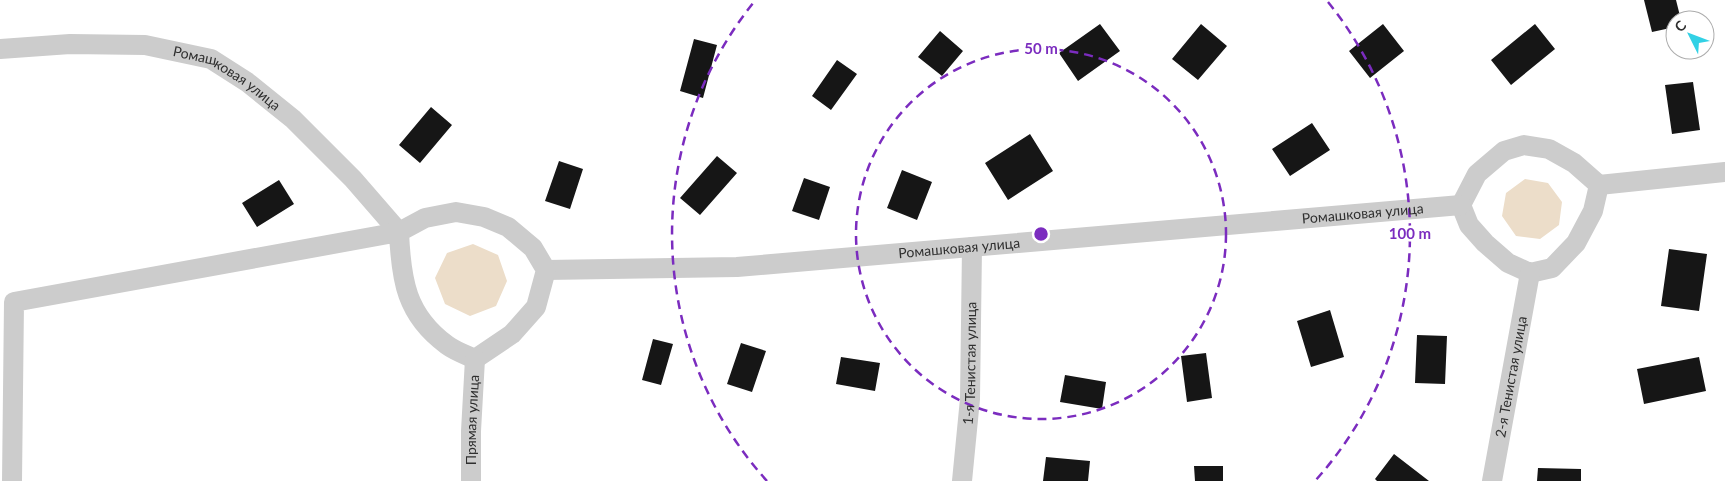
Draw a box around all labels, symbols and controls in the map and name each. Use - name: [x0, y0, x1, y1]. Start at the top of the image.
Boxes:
- north arrow: [1665, 10, 1715, 60]
- text: С: [1671, 16, 1690, 35]
- text: 50 m: [1024, 39, 1058, 57]
- street label: Ромашковая улица: [172, 42, 284, 114]
- street label: Ромашковая улица: [1301, 199, 1424, 227]
- text: 100 m: [1389, 224, 1431, 242]
- centre of rings: [1032, 225, 1050, 243]
- street label: Ромашковая улица: [898, 234, 1021, 261]
- street label: 1-я Тенистая улица: [959, 302, 979, 426]
- street label: 2-я Тенистая улица: [1491, 314, 1530, 439]
- street label: Прямая улица: [462, 374, 482, 465]

